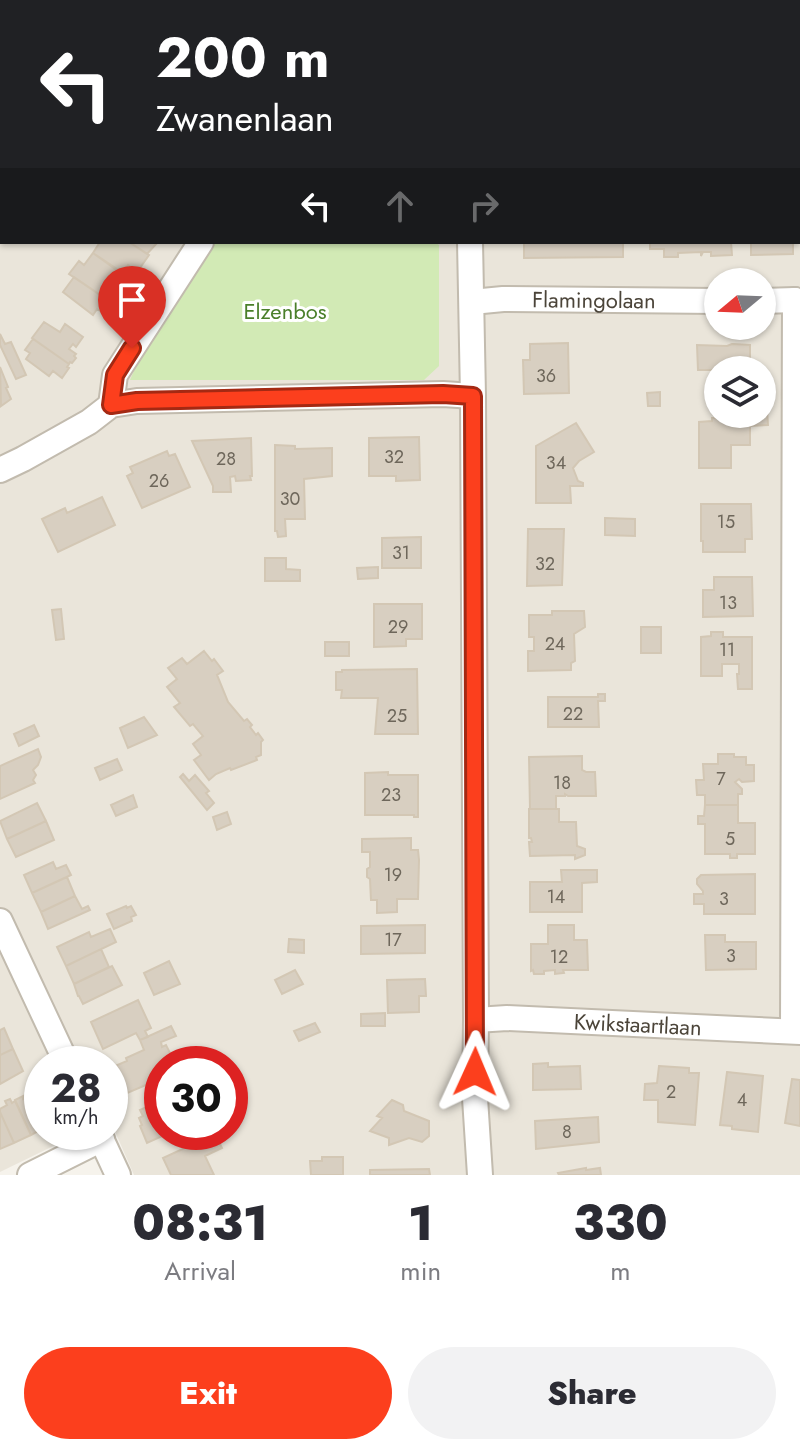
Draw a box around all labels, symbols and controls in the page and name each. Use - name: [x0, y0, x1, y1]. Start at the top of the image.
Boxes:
- text: 200 m: [156, 17, 330, 98]
- icon: left: [24, 32, 128, 136]
- text: Zwanenlaan: [156, 92, 334, 144]
- icon: left: [294, 184, 338, 228]
- icon: ahead: [378, 184, 422, 228]
- icon: right: [462, 184, 506, 228]
- pin: [98, 266, 166, 348]
- north arrow: [704, 268, 776, 340]
- map controls: [704, 268, 776, 428]
- icon: arrive: [110, 278, 154, 322]
- street label: Flamingolaan: [532, 283, 656, 316]
- park label: Elzenbos: [243, 295, 327, 327]
- button: layers: [704, 356, 776, 428]
- house number: 36: [536, 363, 556, 389]
- house number: 32: [384, 444, 404, 470]
- house number: 28: [216, 446, 236, 472]
- house number: 34: [546, 450, 566, 476]
- house number: 26: [149, 468, 169, 494]
- house number: 30: [280, 486, 301, 512]
- house number: 15: [717, 509, 735, 535]
- house number: 31: [392, 540, 410, 566]
- house number: 32: [535, 551, 555, 577]
- house number: 13: [719, 590, 737, 616]
- house number: 29: [388, 614, 408, 640]
- house number: 24: [545, 631, 565, 657]
- house number: 11: [719, 637, 735, 663]
- house number: 22: [563, 701, 583, 727]
- house number: 25: [387, 703, 407, 729]
- house number: 7: [716, 766, 726, 792]
- house number: 18: [553, 770, 571, 796]
- house number: 23: [381, 782, 401, 808]
- house number: 5: [725, 826, 735, 852]
- house number: 19: [384, 862, 402, 888]
- house number: 14: [547, 884, 565, 910]
- house number: 3: [719, 886, 729, 912]
- house number: 17: [384, 927, 402, 953]
- house number: 3: [726, 943, 736, 969]
- house number: 12: [550, 944, 568, 970]
- street label: Kwikstaartlaan: [573, 1005, 702, 1043]
- position arrow: [433, 1030, 517, 1114]
- speed limit sign: 30: [144, 1046, 248, 1150]
- text: 28: [50, 1059, 102, 1117]
- house number: 2: [666, 1079, 676, 1105]
- house number: 4: [737, 1087, 747, 1113]
- text: km/h: [53, 1103, 99, 1132]
- house number: 8: [562, 1119, 572, 1145]
- text: 08:31: [132, 1189, 268, 1258]
- text: 1: [408, 1189, 433, 1258]
- text: 330: [573, 1189, 668, 1258]
- text: Arrival: [164, 1252, 236, 1290]
- text: min: [400, 1252, 441, 1290]
- text: m: [610, 1252, 631, 1290]
- button: Exit: [24, 1347, 392, 1439]
- button: Share: [408, 1347, 776, 1439]

